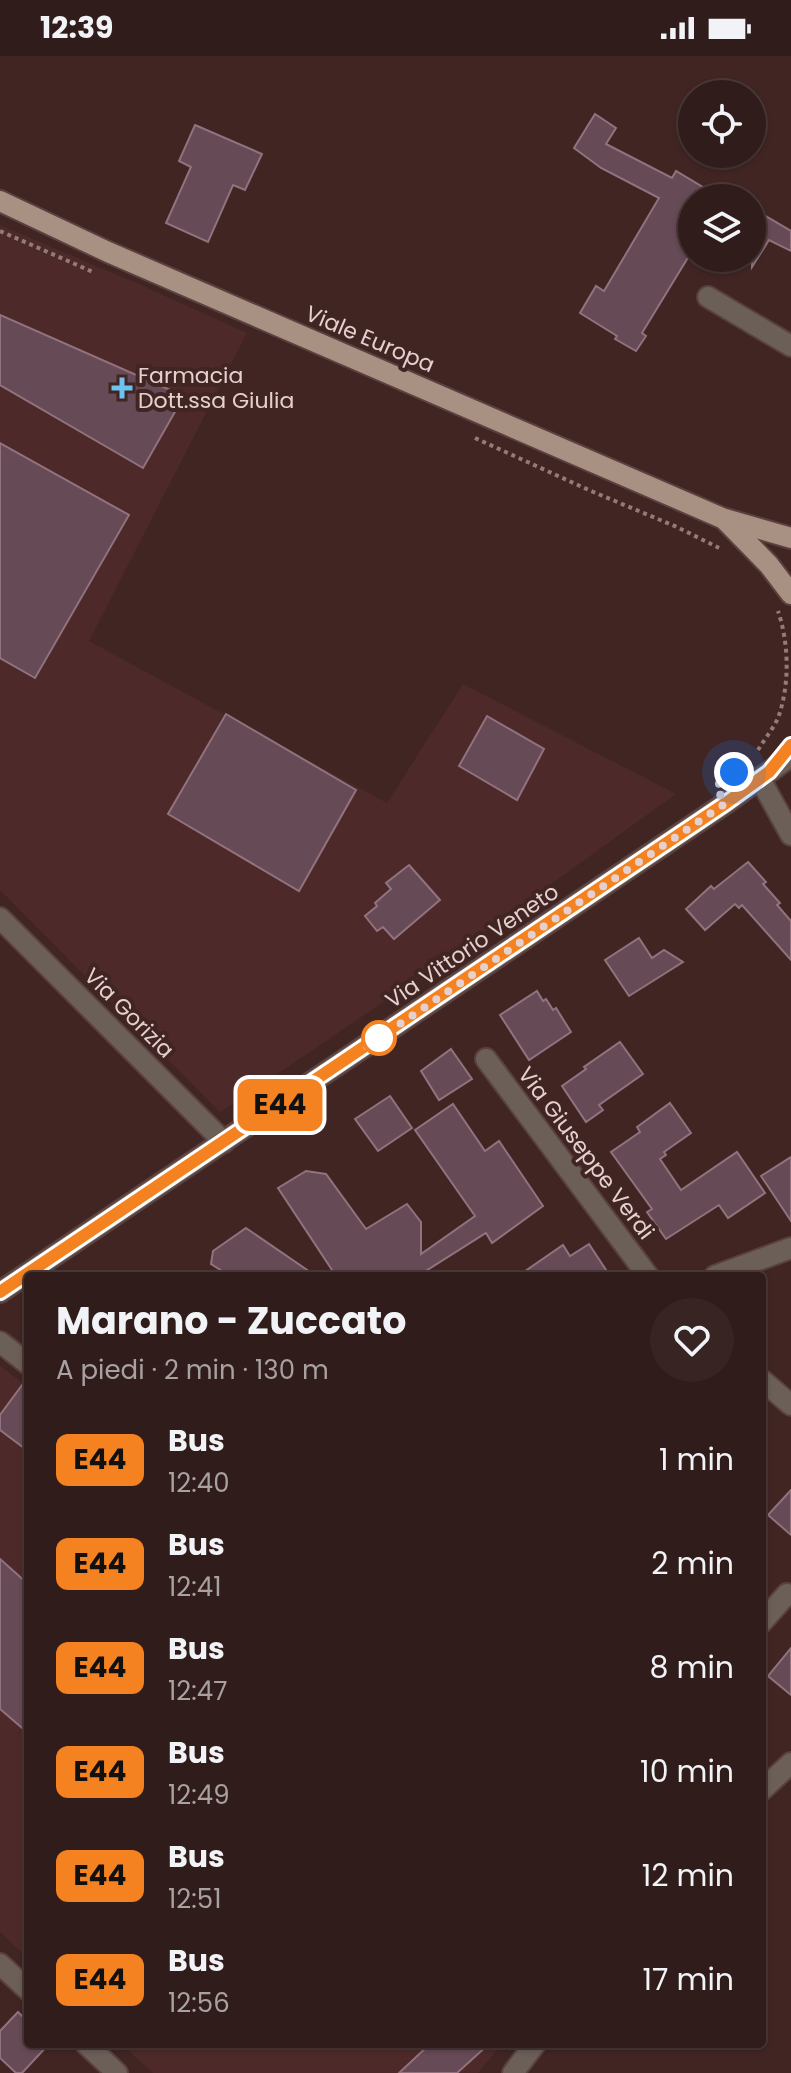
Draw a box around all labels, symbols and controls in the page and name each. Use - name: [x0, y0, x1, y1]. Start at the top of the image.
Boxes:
- text: 12:39: [40, 6, 114, 49]
- map controls: [678, 80, 766, 272]
- button: locate: [678, 80, 766, 168]
- button: layers: [678, 184, 766, 272]
- street label: Viale Europa: [301, 298, 439, 380]
- place label: Farmacia Dott.ssa Giulia: [138, 360, 294, 416]
- marker: Farmacia Dott.ssa Giulia: [113, 379, 131, 397]
- your location: [714, 752, 754, 792]
- street label: Via Vittorio Veneto: [379, 876, 565, 1016]
- street label: Via Gorizia: [77, 961, 181, 1065]
- unlabelled marker: [362, 1021, 396, 1055]
- street label: Via Giuseppe Verdi: [511, 1060, 661, 1246]
- line badge: E44: [234, 1079, 326, 1131]
- text: E44: [253, 1085, 307, 1124]
- text: Marano - Zuccato: [56, 1294, 406, 1347]
- button: heart: [650, 1298, 734, 1382]
- text: A piedi · 2 min · 130 m: [56, 1352, 329, 1388]
- text: Bus: [168, 1419, 225, 1462]
- text: 1 min: [659, 1438, 734, 1481]
- text: E44: [73, 1440, 127, 1479]
- text: 12:40: [168, 1465, 230, 1501]
- text: Bus: [168, 1523, 225, 1566]
- text: 2 min: [651, 1542, 734, 1585]
- text: E44: [73, 1544, 127, 1583]
- text: 12:41: [168, 1569, 221, 1605]
- text: Bus: [168, 1627, 225, 1670]
- text: 8 min: [650, 1646, 734, 1689]
- text: E44: [73, 1648, 127, 1687]
- text: 12:47: [168, 1673, 227, 1709]
- text: Bus: [168, 1731, 225, 1774]
- text: 10 min: [640, 1750, 734, 1793]
- text: E44: [73, 1752, 127, 1791]
- text: 12:49: [168, 1777, 230, 1813]
- text: Bus: [168, 1835, 225, 1878]
- text: 12 min: [642, 1854, 734, 1897]
- text: E44: [73, 1856, 127, 1895]
- text: 12:51: [168, 1881, 221, 1917]
- text: Bus: [168, 1939, 225, 1982]
- text: 17 min: [643, 1958, 734, 2001]
- text: E44: [73, 1960, 127, 1999]
- text: 12:56: [168, 1985, 230, 2021]

